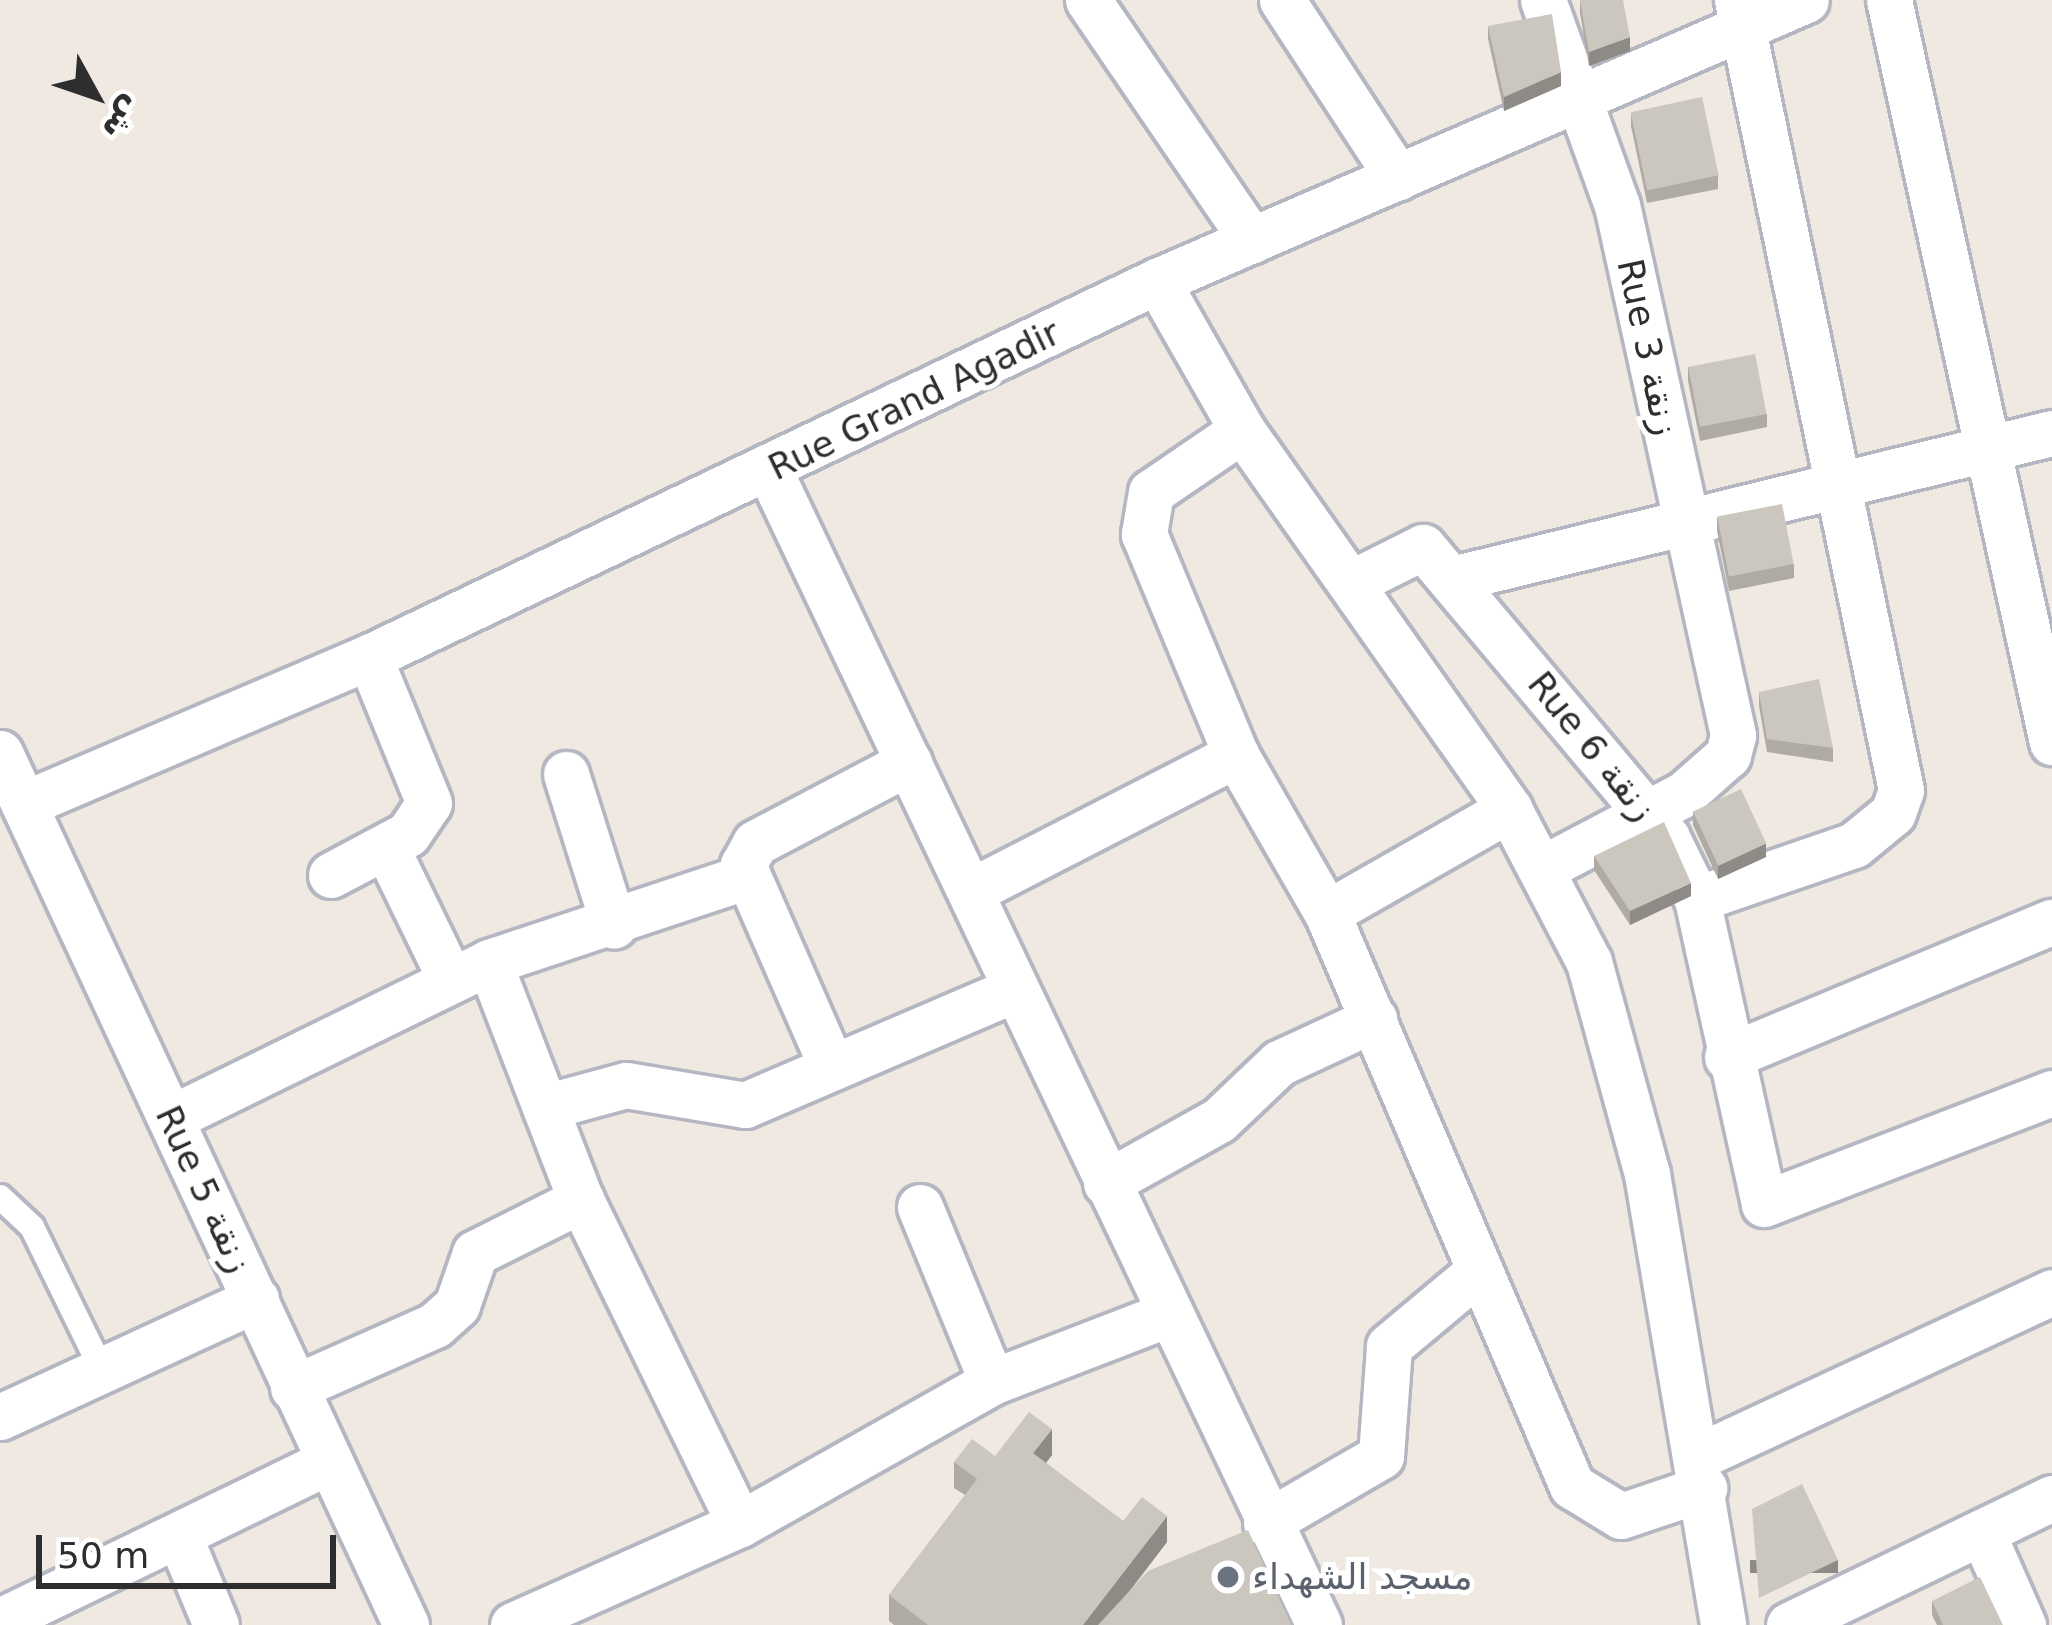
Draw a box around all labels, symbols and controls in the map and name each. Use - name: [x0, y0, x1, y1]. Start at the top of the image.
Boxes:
- north arrow: [36, 36, 156, 156]
- text: ش: [94, 89, 154, 149]
- street label: Rue 3 زنقة: [1608, 255, 1688, 439]
- street label: Rue Grand Agadir: [761, 311, 1067, 489]
- street label: Rue 6 زنقة: [1519, 663, 1665, 829]
- street label: Rue 5 زنقة: [147, 1099, 261, 1279]
- scale bar: [42, 1511, 342, 1585]
- text: 50 m: [57, 1535, 149, 1576]
- place label: مسجد الشهداء: [1252, 1555, 1472, 1599]
- marker: مسجد الشهداء: [1215, 1564, 1241, 1590]

